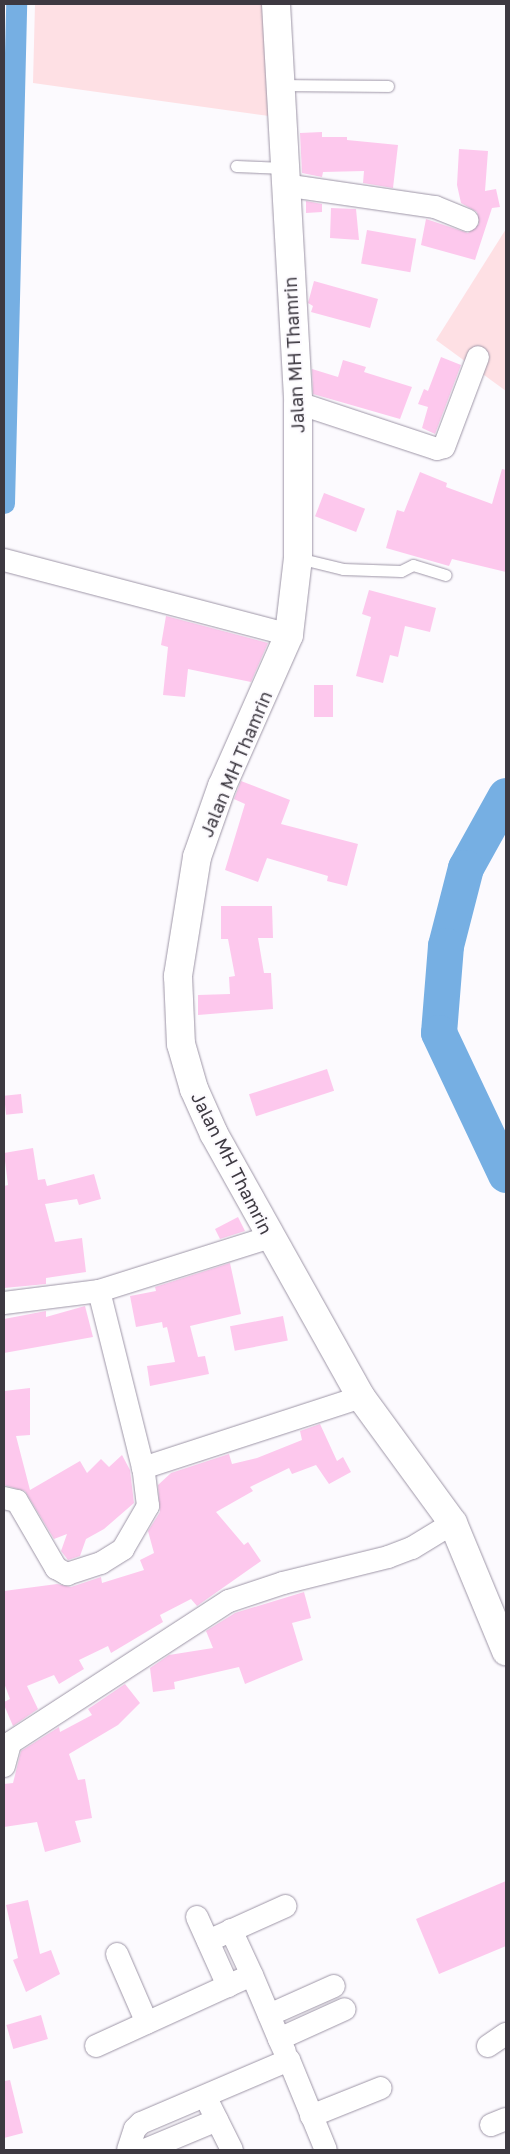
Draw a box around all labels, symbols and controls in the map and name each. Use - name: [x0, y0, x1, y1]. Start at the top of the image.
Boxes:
- street label: Jalan MH Thamrin: [279, 276, 309, 434]
- street label: Jalan MH Thamrin: [195, 688, 277, 840]
- street label: Jalan MH Thamrin: [187, 1088, 277, 1238]

